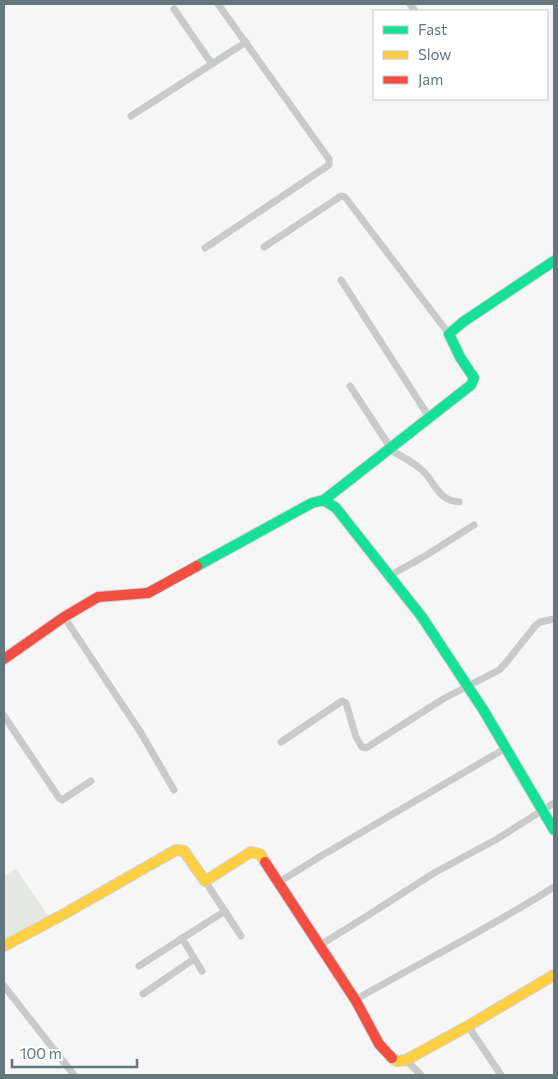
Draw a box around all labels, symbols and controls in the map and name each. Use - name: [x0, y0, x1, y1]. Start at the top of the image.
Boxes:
- legend: [373, 10, 548, 100]
- text: Fast: [418, 20, 447, 38]
- text: Slow: [418, 45, 451, 63]
- text: Jam: [418, 70, 443, 88]
- scale bar: [12, 1036, 138, 1068]
- text: 100 m: [20, 1044, 62, 1062]

